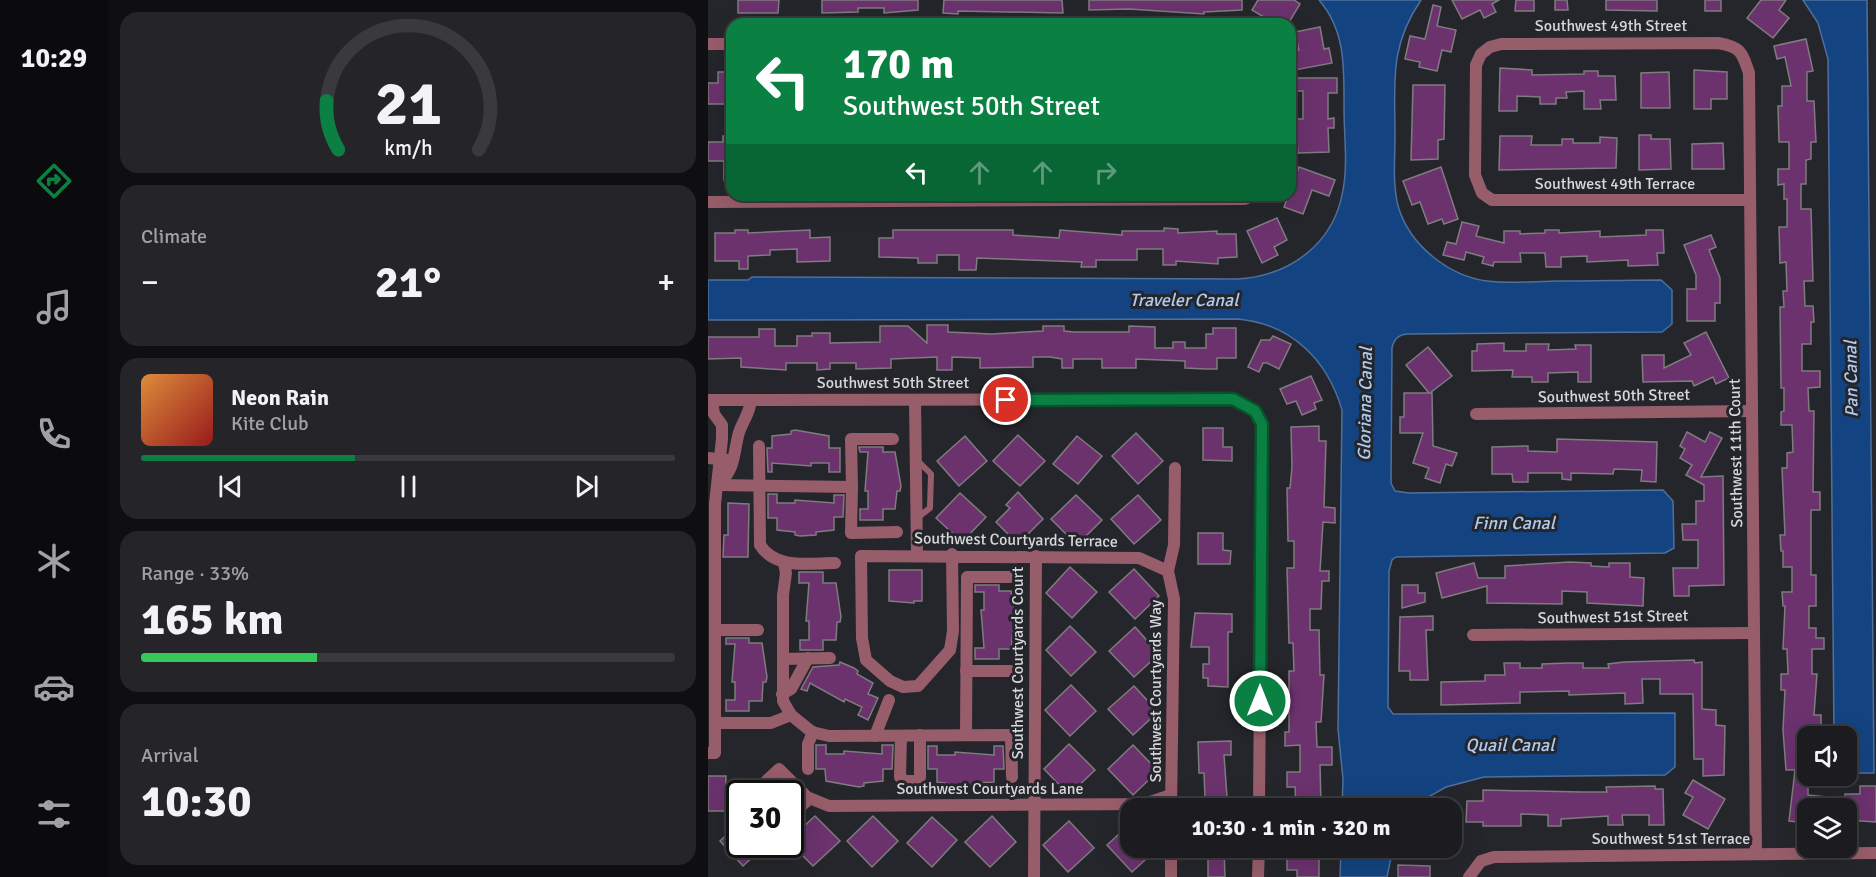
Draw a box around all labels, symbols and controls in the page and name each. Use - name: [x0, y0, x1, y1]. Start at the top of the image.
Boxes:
- street label: Southwest 49th Street: [1535, 16, 1688, 36]
- text: 170 m: [843, 39, 954, 90]
- text: 10:29: [21, 42, 87, 75]
- icon: left: [744, 42, 822, 120]
- text: 21: [374, 65, 442, 142]
- text: Southwest 50th Street: [843, 90, 1100, 123]
- text: km/h: [384, 135, 432, 161]
- icon: left: [900, 156, 933, 189]
- icon: ahead: [963, 156, 996, 189]
- icon: ahead: [1026, 156, 1059, 189]
- icon: right: [1089, 156, 1122, 189]
- icon: directions: [33, 160, 75, 202]
- street label: Southwest 49th Terrace: [1535, 174, 1695, 194]
- text: Climate: [141, 224, 207, 249]
- text: 21°: [375, 255, 441, 310]
- text: −: [141, 262, 159, 303]
- text: +: [657, 262, 675, 303]
- icon: music: [33, 286, 75, 328]
- water label: Traveler Canal: [1129, 289, 1240, 311]
- water label: Pan Canal: [1839, 339, 1863, 418]
- water label: Gloriana Canal: [1353, 345, 1377, 461]
- street label: Southwest 50th Street: [817, 373, 970, 393]
- pin: [980, 374, 1031, 425]
- street label: Southwest 11th Court: [1725, 378, 1747, 528]
- icon: arrive: [989, 383, 1022, 416]
- text: Neon Rain: [231, 384, 329, 411]
- street label: Southwest 50th Street: [1538, 385, 1691, 407]
- text: Kite Club: [231, 411, 309, 436]
- icon: phone: [33, 413, 75, 455]
- icon: previous: [214, 470, 247, 503]
- icon: pause: [392, 470, 425, 503]
- icon: next: [570, 470, 603, 503]
- water label: Finn Canal: [1473, 512, 1557, 534]
- street label: Southwest Courtyards Terrace: [914, 528, 1118, 552]
- icon: climate: [33, 540, 75, 582]
- text: Range · 33%: [141, 561, 249, 586]
- street label: Southwest Courtyards Court: [1008, 566, 1028, 759]
- text: 165 km: [141, 592, 284, 647]
- street label: Southwest Courtyards Way: [1146, 599, 1166, 782]
- street label: Southwest 51st Street: [1538, 606, 1689, 628]
- icon: car: [33, 666, 75, 708]
- position arrow: [1228, 669, 1292, 733]
- map controls: [1797, 726, 1857, 858]
- button: sound: [1797, 726, 1857, 786]
- water label: Quail Canal: [1466, 734, 1556, 756]
- text: Arrival: [141, 743, 199, 768]
- text: 10:30: [141, 774, 251, 829]
- street label: Southwest Courtyards Lane: [896, 779, 1084, 799]
- speed limit sign: 30: [726, 780, 804, 858]
- icon: filters: [33, 793, 75, 835]
- button: layers: [1797, 798, 1857, 858]
- text: 10:30 · 1 min · 320 m: [1191, 814, 1391, 841]
- street label: Southwest 51st Terrace: [1592, 829, 1750, 849]

